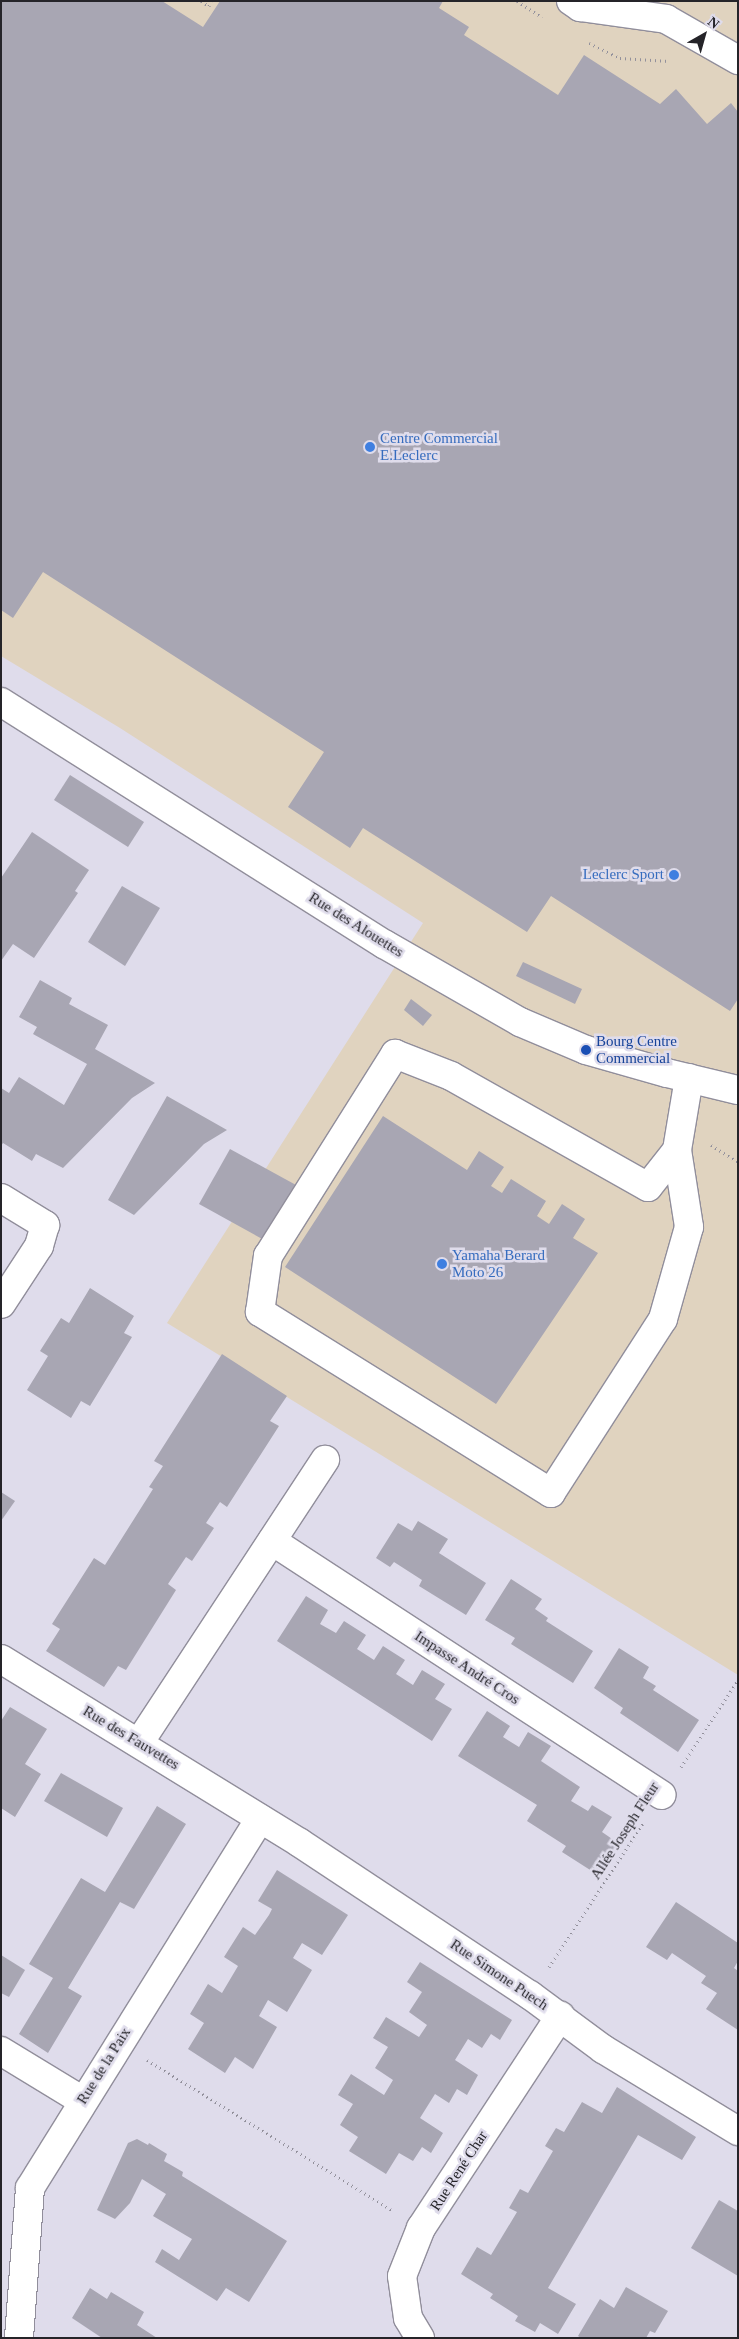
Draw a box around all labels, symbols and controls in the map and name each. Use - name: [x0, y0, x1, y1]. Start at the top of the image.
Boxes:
- north arrow: [679, 10, 729, 60]
- text: N: [705, 14, 722, 32]
- place label: Centre Commercial E.Leclerc: [380, 429, 498, 464]
- marker: Centre Commercial E.Leclerc: [364, 441, 376, 453]
- place label: Leclerc Sport: [583, 866, 664, 884]
- marker: Leclerc Sport: [668, 869, 680, 881]
- street label: Rue des Alouettes: [305, 888, 407, 962]
- place label: Bourg Centre Commercial: [596, 1032, 677, 1067]
- marker: Bourg Centre Commercial: [580, 1044, 592, 1056]
- place label: Yamaha Berard Moto 26: [452, 1246, 545, 1281]
- marker: Yamaha Berard Moto 26: [436, 1258, 448, 1270]
- street label: Impasse André Cros: [411, 1627, 523, 1709]
- street label: Rue des Fauvettes: [80, 1702, 182, 1774]
- street label: Allée Joseph Fleur: [587, 1779, 663, 1883]
- street label: Rue Simone Puech: [447, 1936, 551, 2014]
- street label: Rue de la Paix: [73, 2024, 135, 2108]
- street label: Rue René Char: [426, 2128, 492, 2214]

